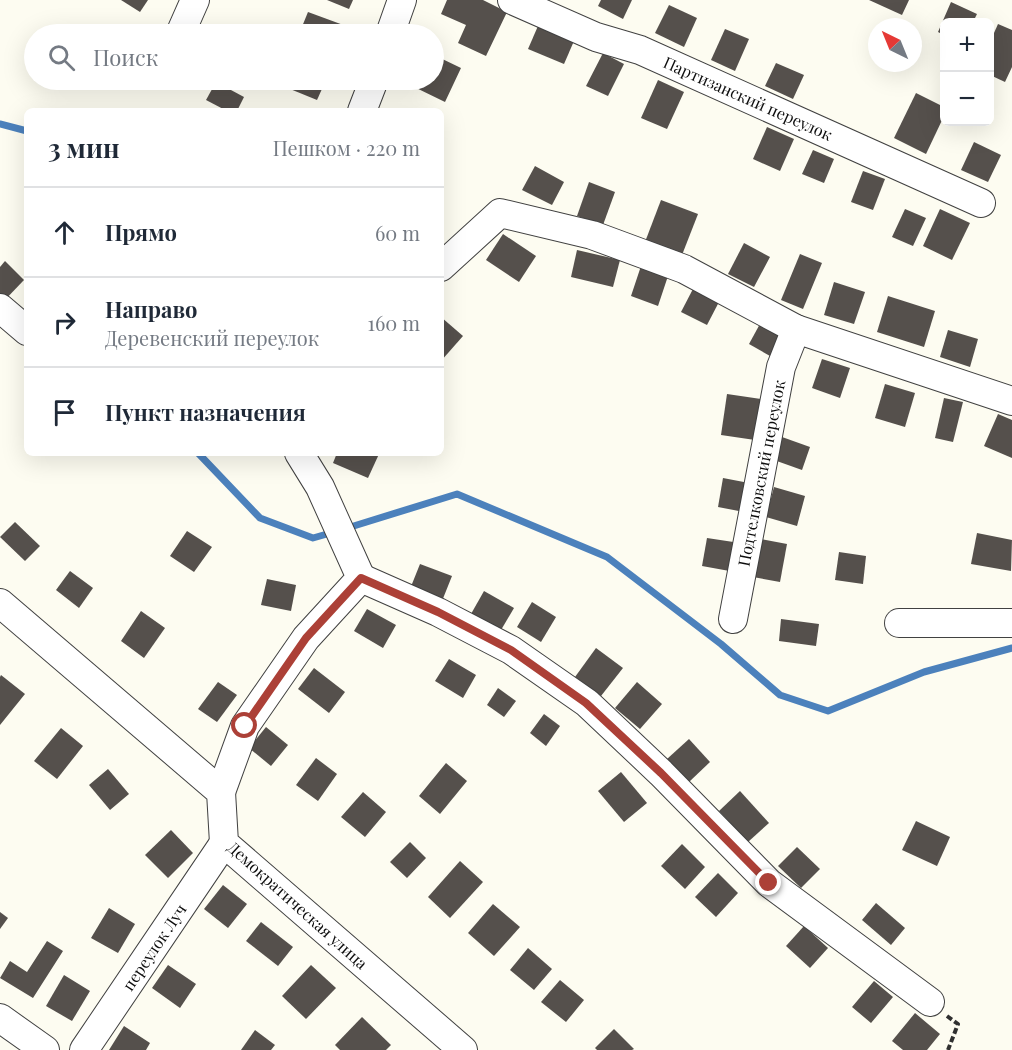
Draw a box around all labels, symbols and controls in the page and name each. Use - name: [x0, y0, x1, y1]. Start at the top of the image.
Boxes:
- north arrow: [868, 18, 922, 72]
- map controls: [940, 18, 994, 126]
- button: +: [940, 18, 994, 72]
- search box: [24, 24, 444, 90]
- icon: search: [45, 41, 78, 74]
- text: Поиск: [93, 42, 158, 72]
- street label: Партизанский переулок: [660, 51, 836, 145]
- button: −: [940, 72, 994, 126]
- text: 3 мин: [48, 130, 120, 165]
- text: Пешком · 220 m: [273, 134, 420, 161]
- icon: ahead: [48, 216, 81, 249]
- text: Прямо: [105, 217, 177, 247]
- text: 60 m: [375, 219, 420, 246]
- text: Направо: [105, 294, 198, 324]
- icon: right: [48, 306, 81, 339]
- text: 160 m: [368, 309, 420, 336]
- text: Деревенский переулок: [105, 324, 319, 351]
- street label: Подтелковский переулок: [733, 378, 789, 568]
- icon: arrive: [48, 396, 81, 429]
- text: Пункт назначения: [105, 397, 306, 427]
- route start: [231, 712, 257, 738]
- street label: Демократическая улица: [224, 837, 372, 973]
- route end: [755, 869, 781, 895]
- street label: переулок Луч: [117, 900, 191, 994]

